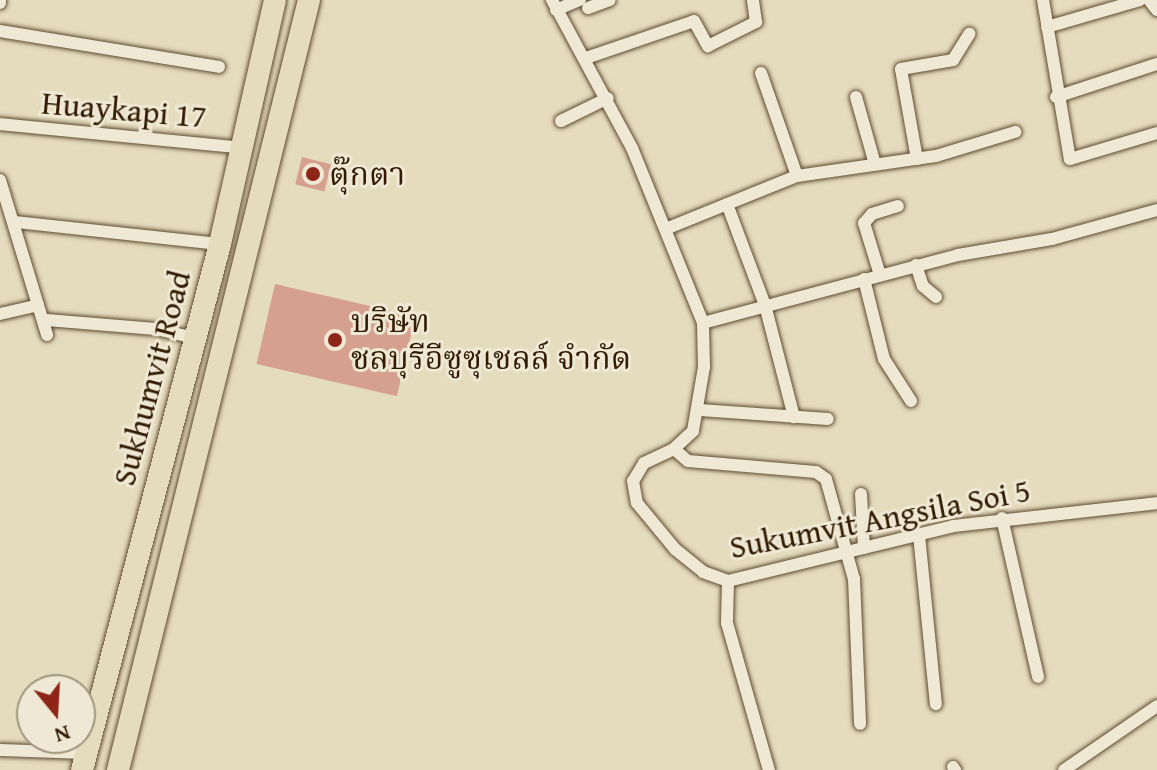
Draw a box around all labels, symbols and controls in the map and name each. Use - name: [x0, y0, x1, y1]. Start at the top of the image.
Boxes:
- street label: Huaykapi 17: [40, 84, 208, 136]
- place label: ตุ๊กตา: [329, 155, 405, 193]
- marker: ตุ๊กตา: [304, 165, 322, 183]
- street label: Sukhumvit Road: [105, 266, 199, 490]
- place label: บริษัท ชลบุรีอีซูซุเชลล์ จำกัด: [351, 303, 631, 378]
- marker: บริษัท ชลบุรีอีซูซุเชลล์ จำกัด: [326, 331, 344, 349]
- street label: Sukumvit Angsila Soi 5: [726, 471, 1034, 567]
- north arrow: [16, 674, 96, 754]
- text: N: [51, 717, 75, 752]

